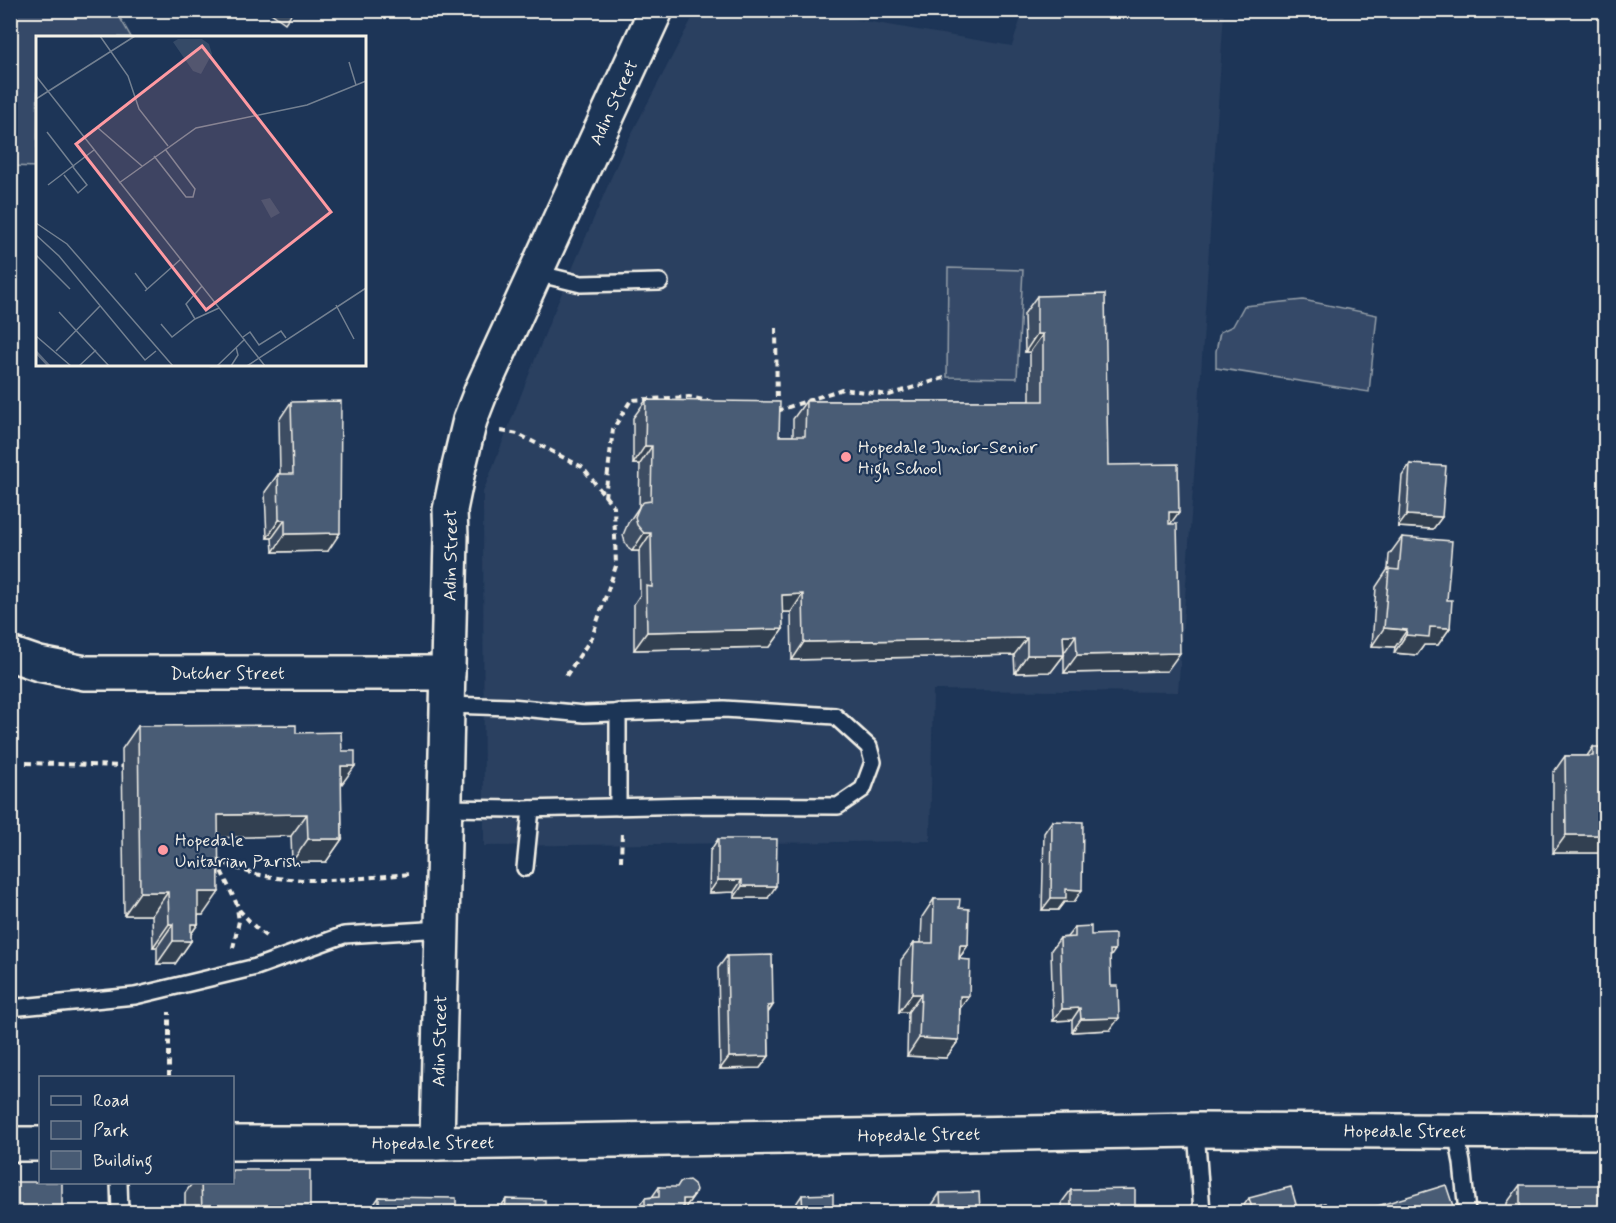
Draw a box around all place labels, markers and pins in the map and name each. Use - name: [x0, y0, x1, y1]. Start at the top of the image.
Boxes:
- place label: Hopedale Junior-Senior High School: [858, 436, 1038, 483]
- marker: Hopedale Junior-Senior High School: [839, 450, 853, 464]
- place label: Hopedale Unitarian Parish: [175, 829, 301, 874]
- marker: Hopedale Unitarian Parish: [156, 843, 170, 857]

